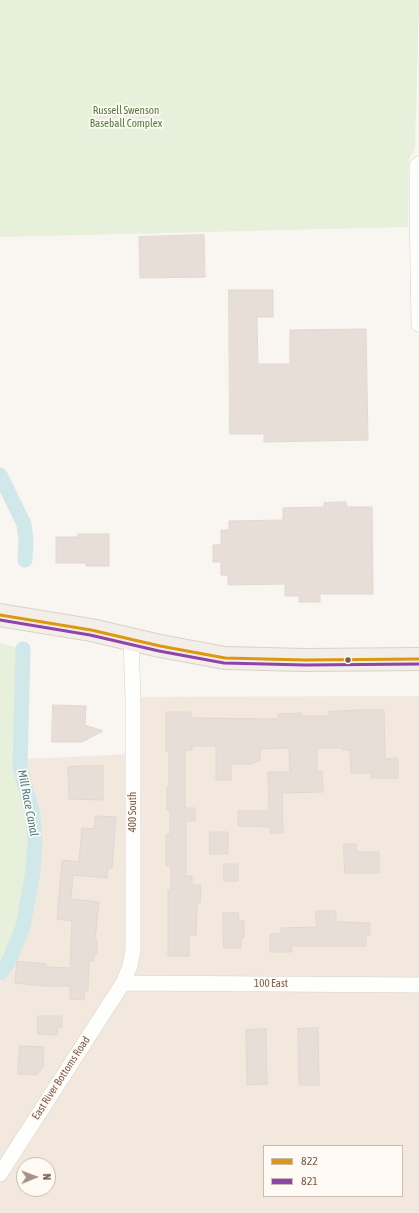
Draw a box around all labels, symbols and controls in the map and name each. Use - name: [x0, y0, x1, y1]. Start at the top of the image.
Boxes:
- park label: Russell Swenson Baseball Complex: [90, 104, 162, 130]
- unlabelled marker: [343, 655, 353, 665]
- water label: Mill Race Canal: [14, 769, 42, 837]
- street label: 400 South: [126, 792, 140, 832]
- street label: 100 East: [254, 977, 288, 991]
- street label: East River Bottoms Road: [29, 1034, 93, 1122]
- legend: [263, 1145, 403, 1197]
- text: 822: [301, 1154, 318, 1168]
- north arrow: [16, 1157, 56, 1197]
- text: N: [41, 1173, 53, 1180]
- text: 821: [301, 1174, 318, 1188]

